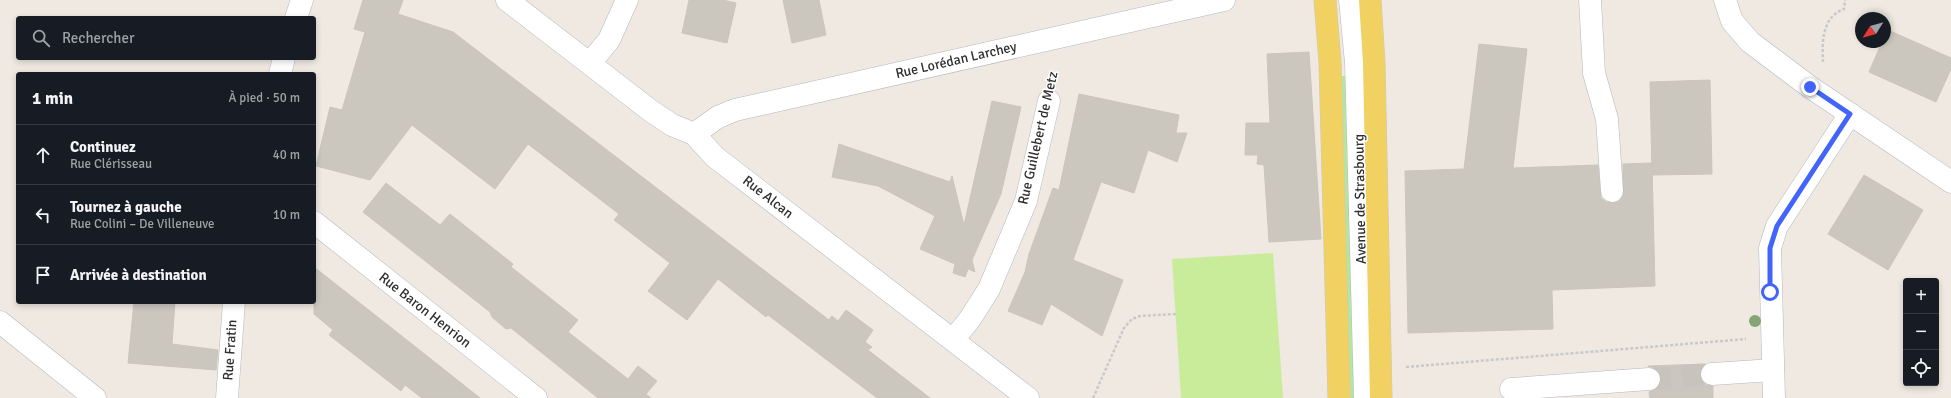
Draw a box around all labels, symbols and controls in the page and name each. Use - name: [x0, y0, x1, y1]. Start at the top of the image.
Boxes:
- north arrow: [1855, 12, 1891, 48]
- search box: [16, 16, 316, 60]
- icon: search: [30, 27, 52, 49]
- text: Rechercher: [62, 29, 135, 47]
- street label: Rue Lorédan Larchey: [894, 38, 1019, 82]
- street label: Rue Guillebert de Metz: [1014, 70, 1062, 206]
- route end: [1801, 78, 1819, 96]
- text: 1 min: [32, 88, 73, 109]
- text: À pied · 50 m: [228, 90, 300, 106]
- street label: Avenue de Strasbourg: [1350, 134, 1370, 264]
- text: Continuez: [70, 138, 136, 156]
- icon: ahead: [32, 144, 54, 166]
- text: 40 m: [273, 147, 300, 163]
- text: Rue Clérisseau: [70, 156, 152, 172]
- street label: Rue Alcan: [739, 172, 797, 222]
- text: Tournez à gauche: [70, 198, 182, 216]
- icon: left: [32, 204, 54, 226]
- text: 10 m: [273, 207, 300, 223]
- text: Rue Colini – De Villeneuve: [70, 216, 215, 232]
- icon: arrive: [32, 264, 54, 286]
- text: Arrivée à destination: [70, 266, 207, 284]
- street label: Rue Baron Henrion: [375, 269, 475, 351]
- map controls: [1903, 278, 1939, 386]
- button: +: [1903, 278, 1939, 314]
- route start: [1761, 283, 1779, 301]
- button: −: [1903, 314, 1939, 350]
- street label: Rue Fratin: [219, 319, 241, 381]
- button: locate: [1903, 350, 1939, 386]

